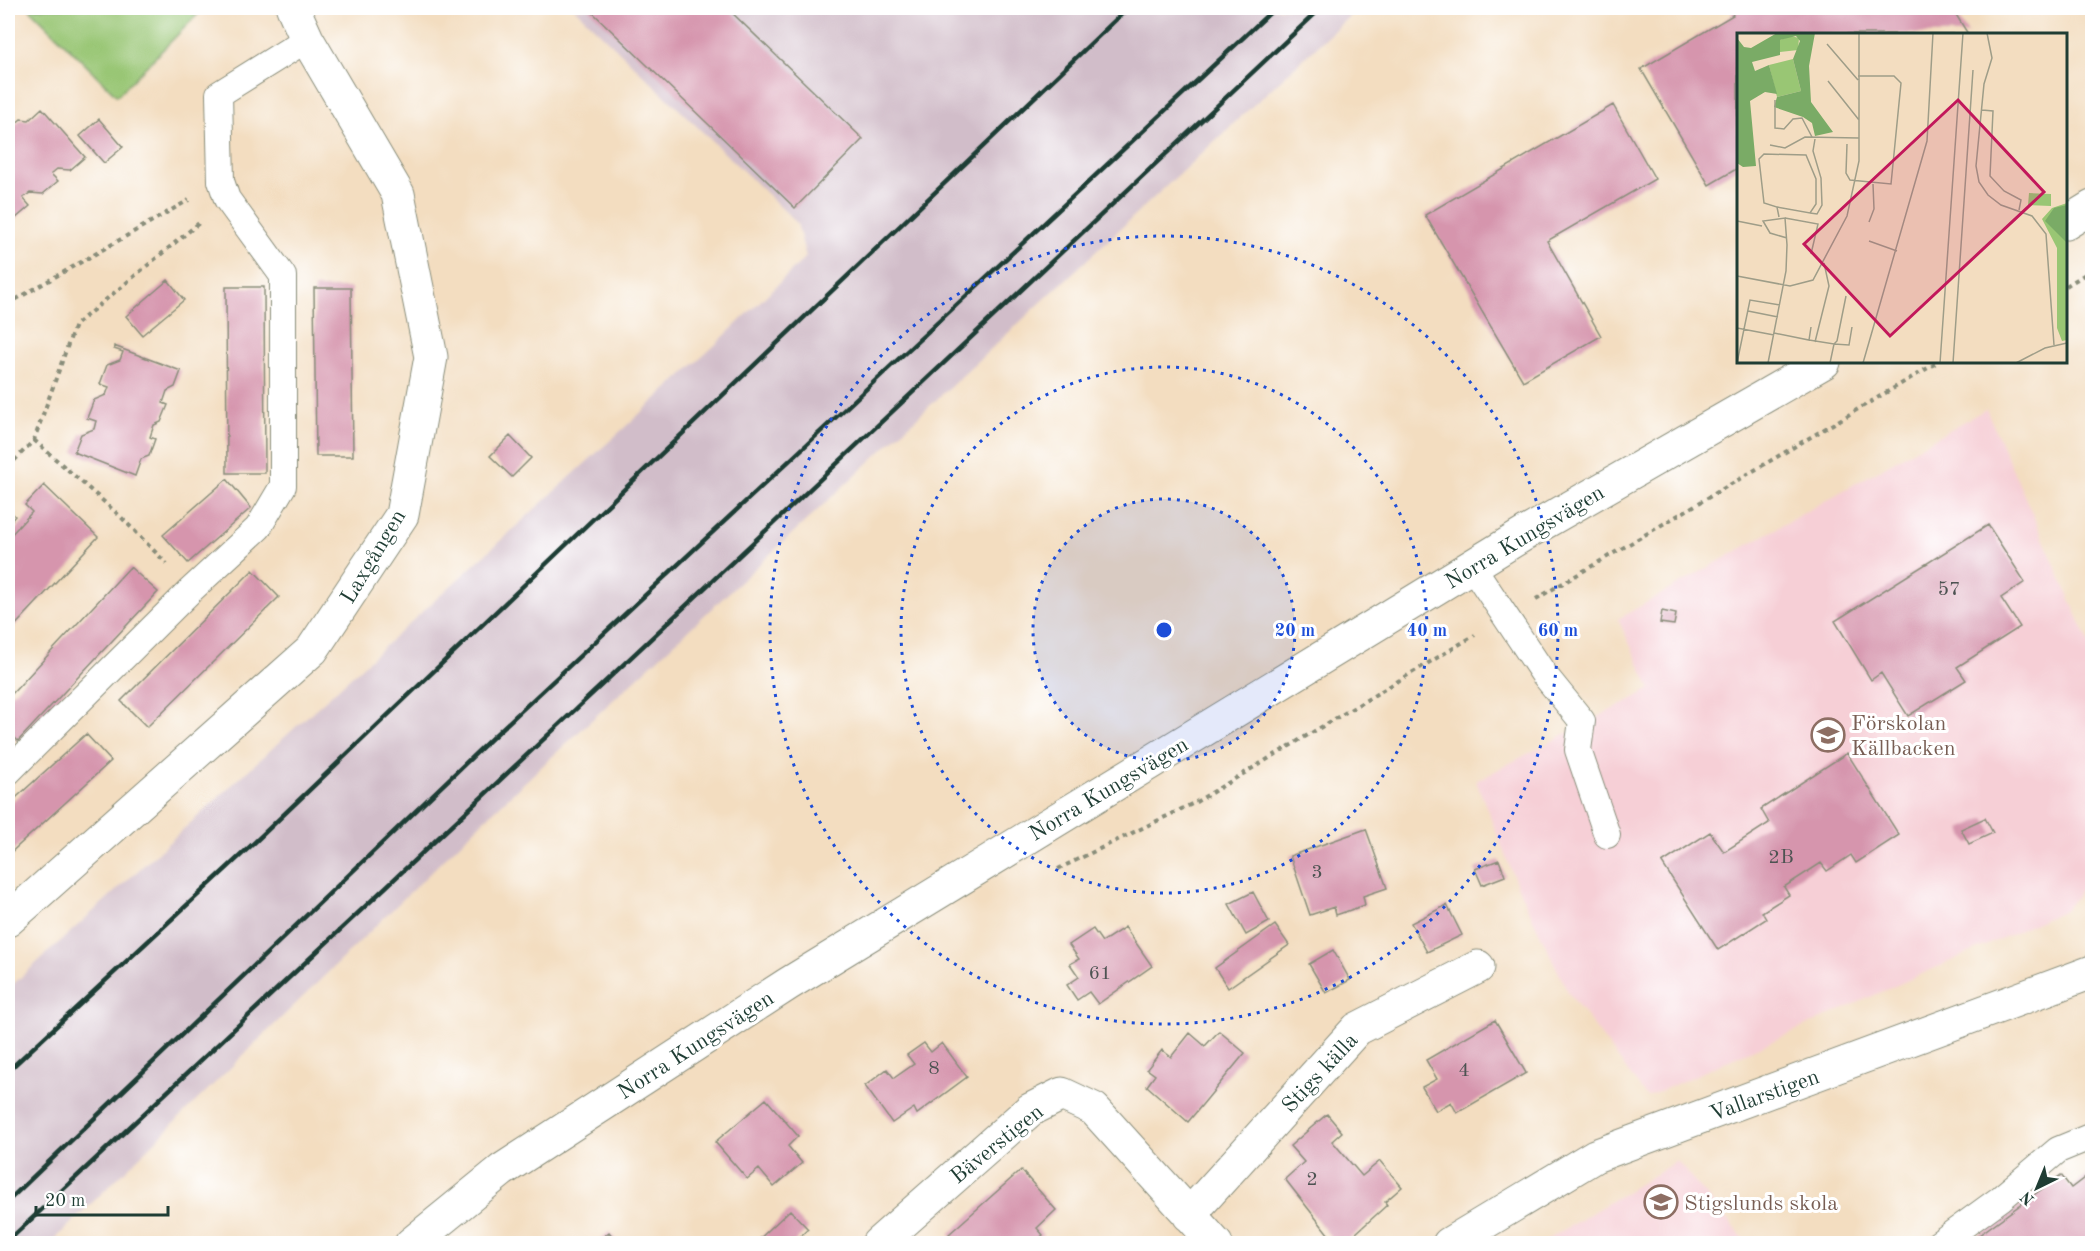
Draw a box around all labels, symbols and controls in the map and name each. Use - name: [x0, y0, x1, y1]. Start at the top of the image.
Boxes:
- inset map: [1737, 33, 2067, 363]
- street label: Norra Kungsvägen: [1442, 482, 1608, 594]
- street label: Laxgången: [337, 506, 410, 608]
- house number: 57: [1937, 580, 1961, 600]
- centre of rings: [1154, 620, 1174, 640]
- text: 20 m: [1275, 622, 1315, 640]
- text: 40 m: [1407, 622, 1447, 640]
- text: 60 m: [1538, 622, 1578, 640]
- place label: Förskolan Källbacken: [1851, 713, 1956, 760]
- school or university icon: Förskolan Källbacken: [1810, 717, 1846, 753]
- street label: Norra Kungsvägen: [1026, 734, 1192, 846]
- house number: 2B: [1768, 848, 1794, 868]
- house number: 3: [1311, 863, 1323, 883]
- house number: 61: [1088, 964, 1112, 984]
- street label: Norra Kungsvägen: [614, 987, 778, 1104]
- street label: Stigs källa: [1278, 1029, 1363, 1117]
- house number: 8: [928, 1059, 940, 1079]
- house number: 4: [1458, 1061, 1470, 1081]
- street label: Vallarstigen: [1707, 1066, 1823, 1126]
- street label: Bäverstigen: [947, 1101, 1048, 1188]
- north arrow: [2007, 1158, 2067, 1218]
- house number: 2: [1306, 1170, 1318, 1190]
- scale bar: [36, 1179, 168, 1217]
- school or university icon: Stigslunds skola: [1643, 1184, 1679, 1220]
- text: N: [2018, 1187, 2038, 1208]
- text: 20 m: [45, 1192, 85, 1210]
- place label: Stigslunds skola: [1684, 1193, 1838, 1215]

